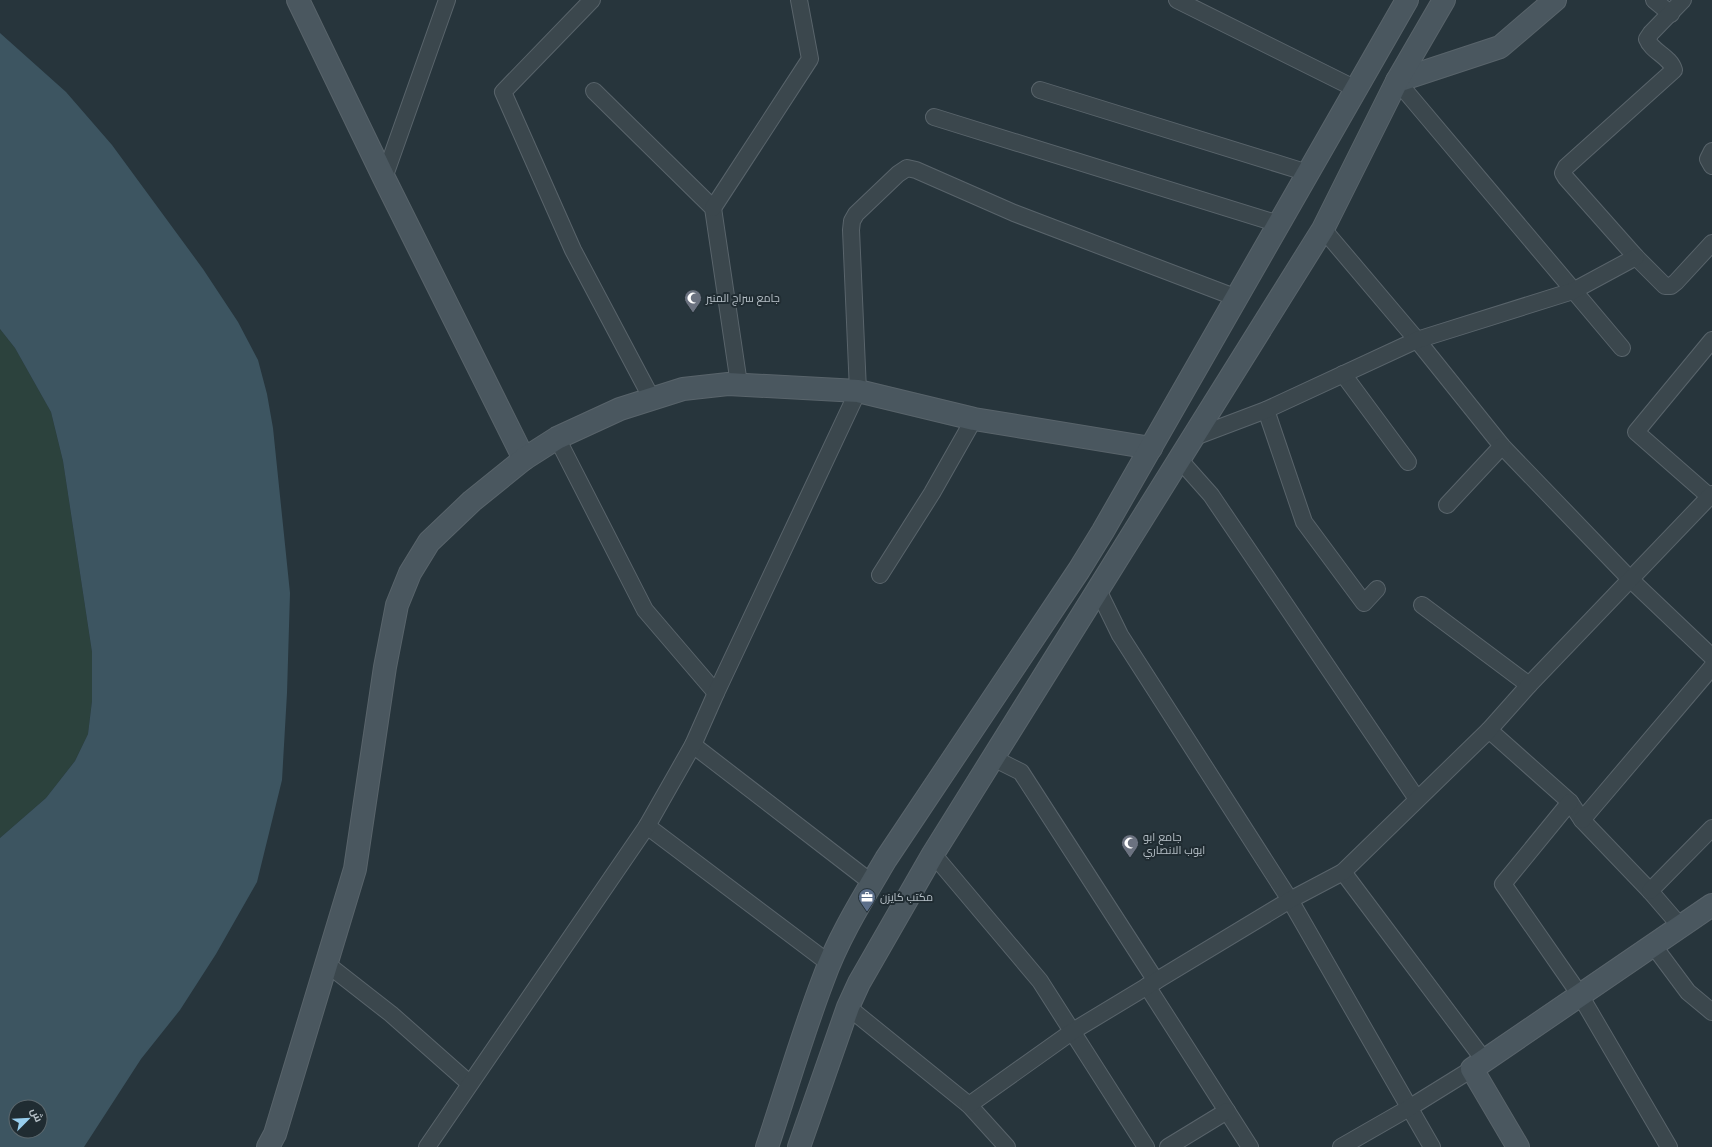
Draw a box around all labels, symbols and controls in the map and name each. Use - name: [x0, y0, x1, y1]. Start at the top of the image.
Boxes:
- mosque icon: جامع سراج المنير: [683, 288, 703, 313]
- place label: جامع سراج المنير: [705, 291, 780, 306]
- place label: جامع ابو ايوب الانصاري: [1143, 830, 1205, 859]
- mosque icon: جامع ابو ايوب الانصاري: [1120, 833, 1140, 858]
- office icon: مكتب كايزن: [857, 887, 877, 912]
- place label: مكتب كايزن: [880, 890, 933, 904]
- north arrow: [8, 1099, 48, 1139]
- text: ش: [28, 1106, 46, 1124]

